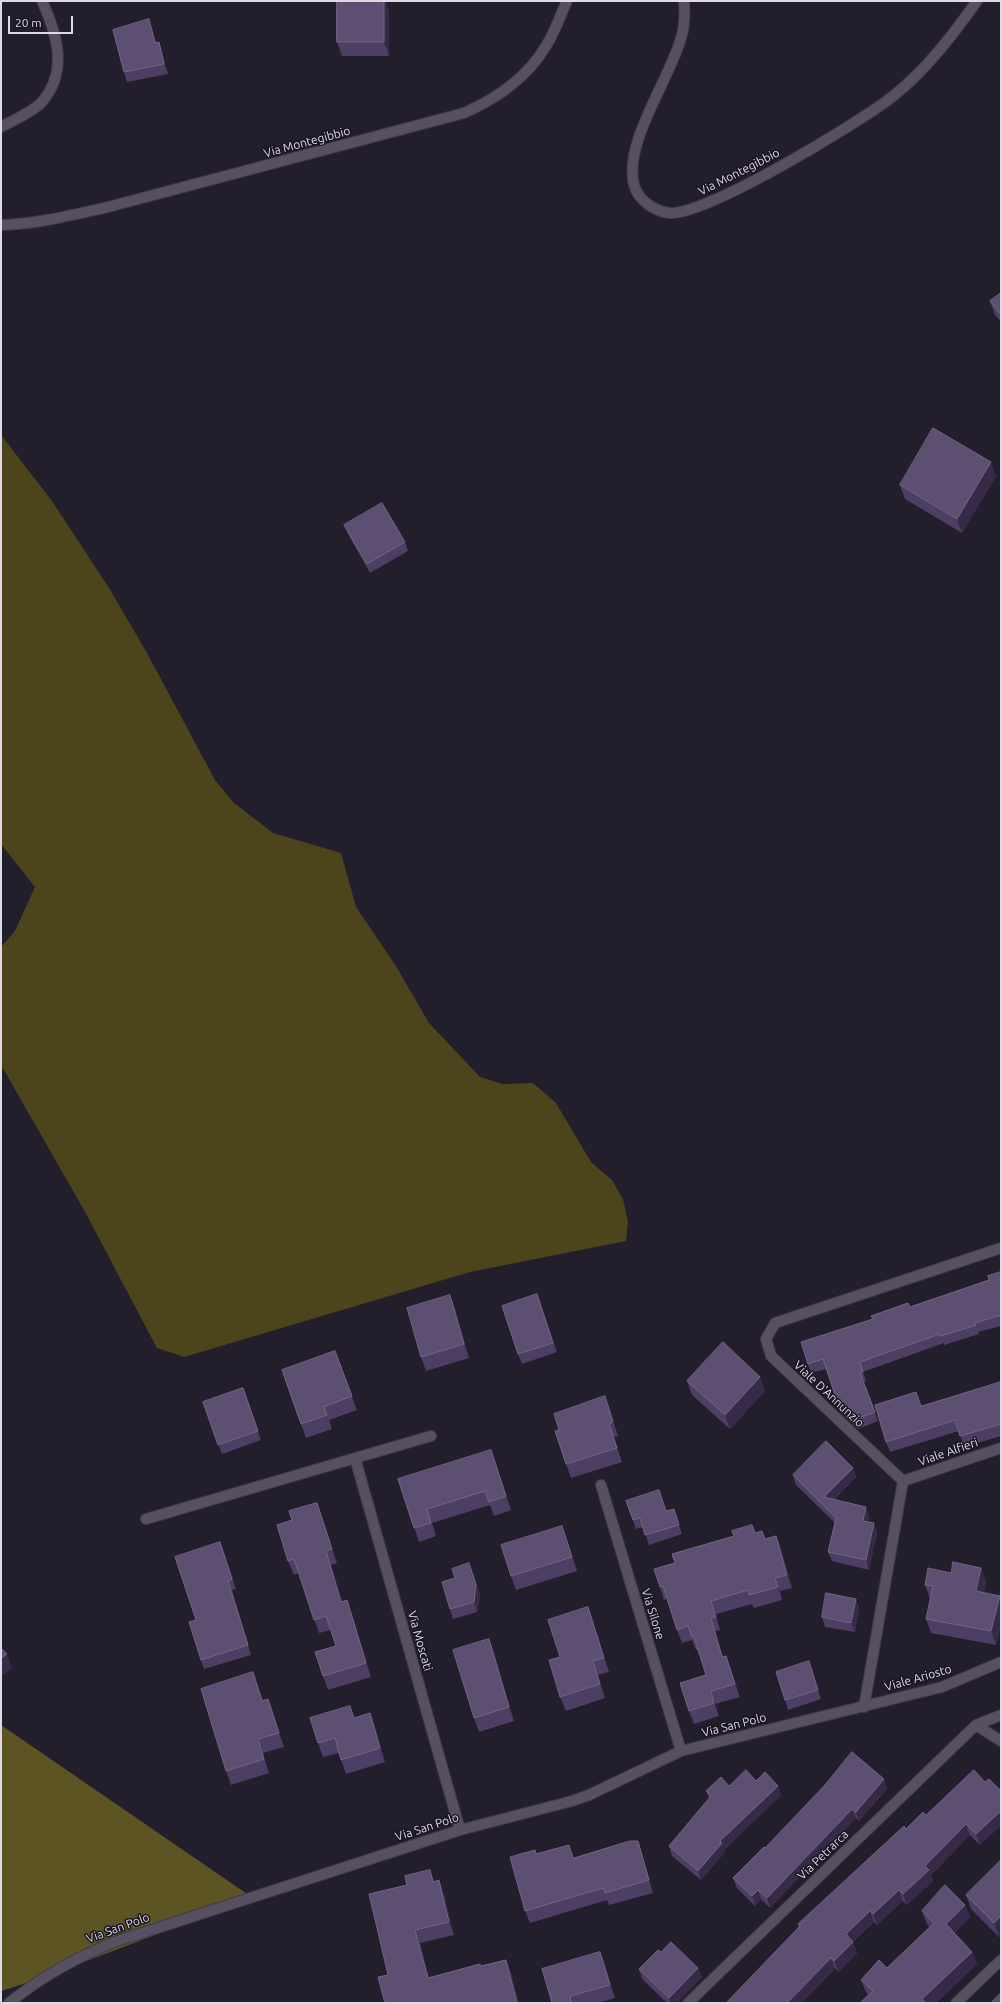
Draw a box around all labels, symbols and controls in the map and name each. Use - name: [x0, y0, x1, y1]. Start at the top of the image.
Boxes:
- scale bar: [10, 8, 75, 34]
- text: 20 m: [15, 16, 42, 29]
- street label: Via Montegibbio: [262, 123, 352, 161]
- street label: Via Montegibbio: [696, 145, 782, 199]
- street label: Viale D'Annunzio: [791, 1358, 867, 1430]
- street label: Viale Alfieri: [916, 1435, 980, 1469]
- street label: Via Silone: [638, 1587, 668, 1641]
- street label: Via Moscati: [405, 1609, 435, 1673]
- street label: Viale Ariosto: [883, 1662, 953, 1694]
- street label: Via San Polo: [700, 1710, 768, 1740]
- street label: Via San Polo: [393, 1810, 461, 1844]
- street label: Via Petrarca: [795, 1827, 851, 1883]
- street label: Via San Polo: [84, 1910, 152, 1946]

